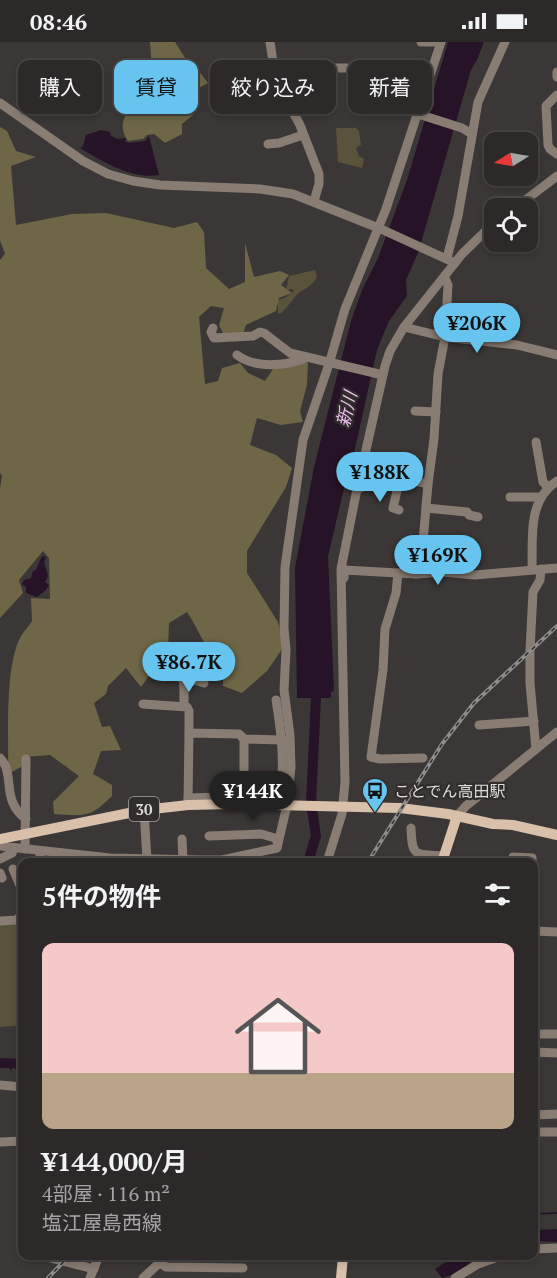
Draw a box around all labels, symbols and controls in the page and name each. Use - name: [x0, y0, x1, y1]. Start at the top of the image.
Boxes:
- text: 08:46: [30, 7, 87, 36]
- chip: 購入: [18, 60, 102, 114]
- chip: 賃貸: [114, 60, 198, 114]
- chip: 絞り込み: [210, 60, 336, 114]
- chip: 新着: [348, 60, 432, 114]
- north arrow: [484, 132, 538, 186]
- map controls: [484, 132, 538, 252]
- button: locate: [484, 198, 538, 252]
- pin: ¥206K: [435, 303, 519, 354]
- text: ¥206K: [447, 309, 507, 336]
- water label: 新川: [330, 387, 362, 429]
- pin: ¥188K: [338, 452, 422, 503]
- text: ¥188K: [350, 458, 410, 485]
- pin: ¥169K: [396, 535, 480, 586]
- text: ¥169K: [408, 541, 468, 568]
- pin: ¥86.7K: [140, 642, 238, 693]
- text: ¥86.7K: [156, 648, 222, 675]
- pin: ¥144K: [211, 771, 295, 822]
- bus stop icon: ことでん高田駅: [360, 776, 390, 814]
- text: ¥144K: [223, 777, 283, 804]
- place label: ことでん高田駅: [394, 780, 506, 802]
- road number: 30: [129, 797, 159, 821]
- icon: filters: [481, 878, 514, 911]
- text: 5件の物件: [42, 879, 161, 913]
- icon: home: [224, 982, 332, 1090]
- text: ¥144,000/月: [42, 1144, 188, 1178]
- text: 4部屋 · 116 m²: [42, 1180, 170, 1207]
- text: 塩江屋島西線: [42, 1209, 162, 1236]

